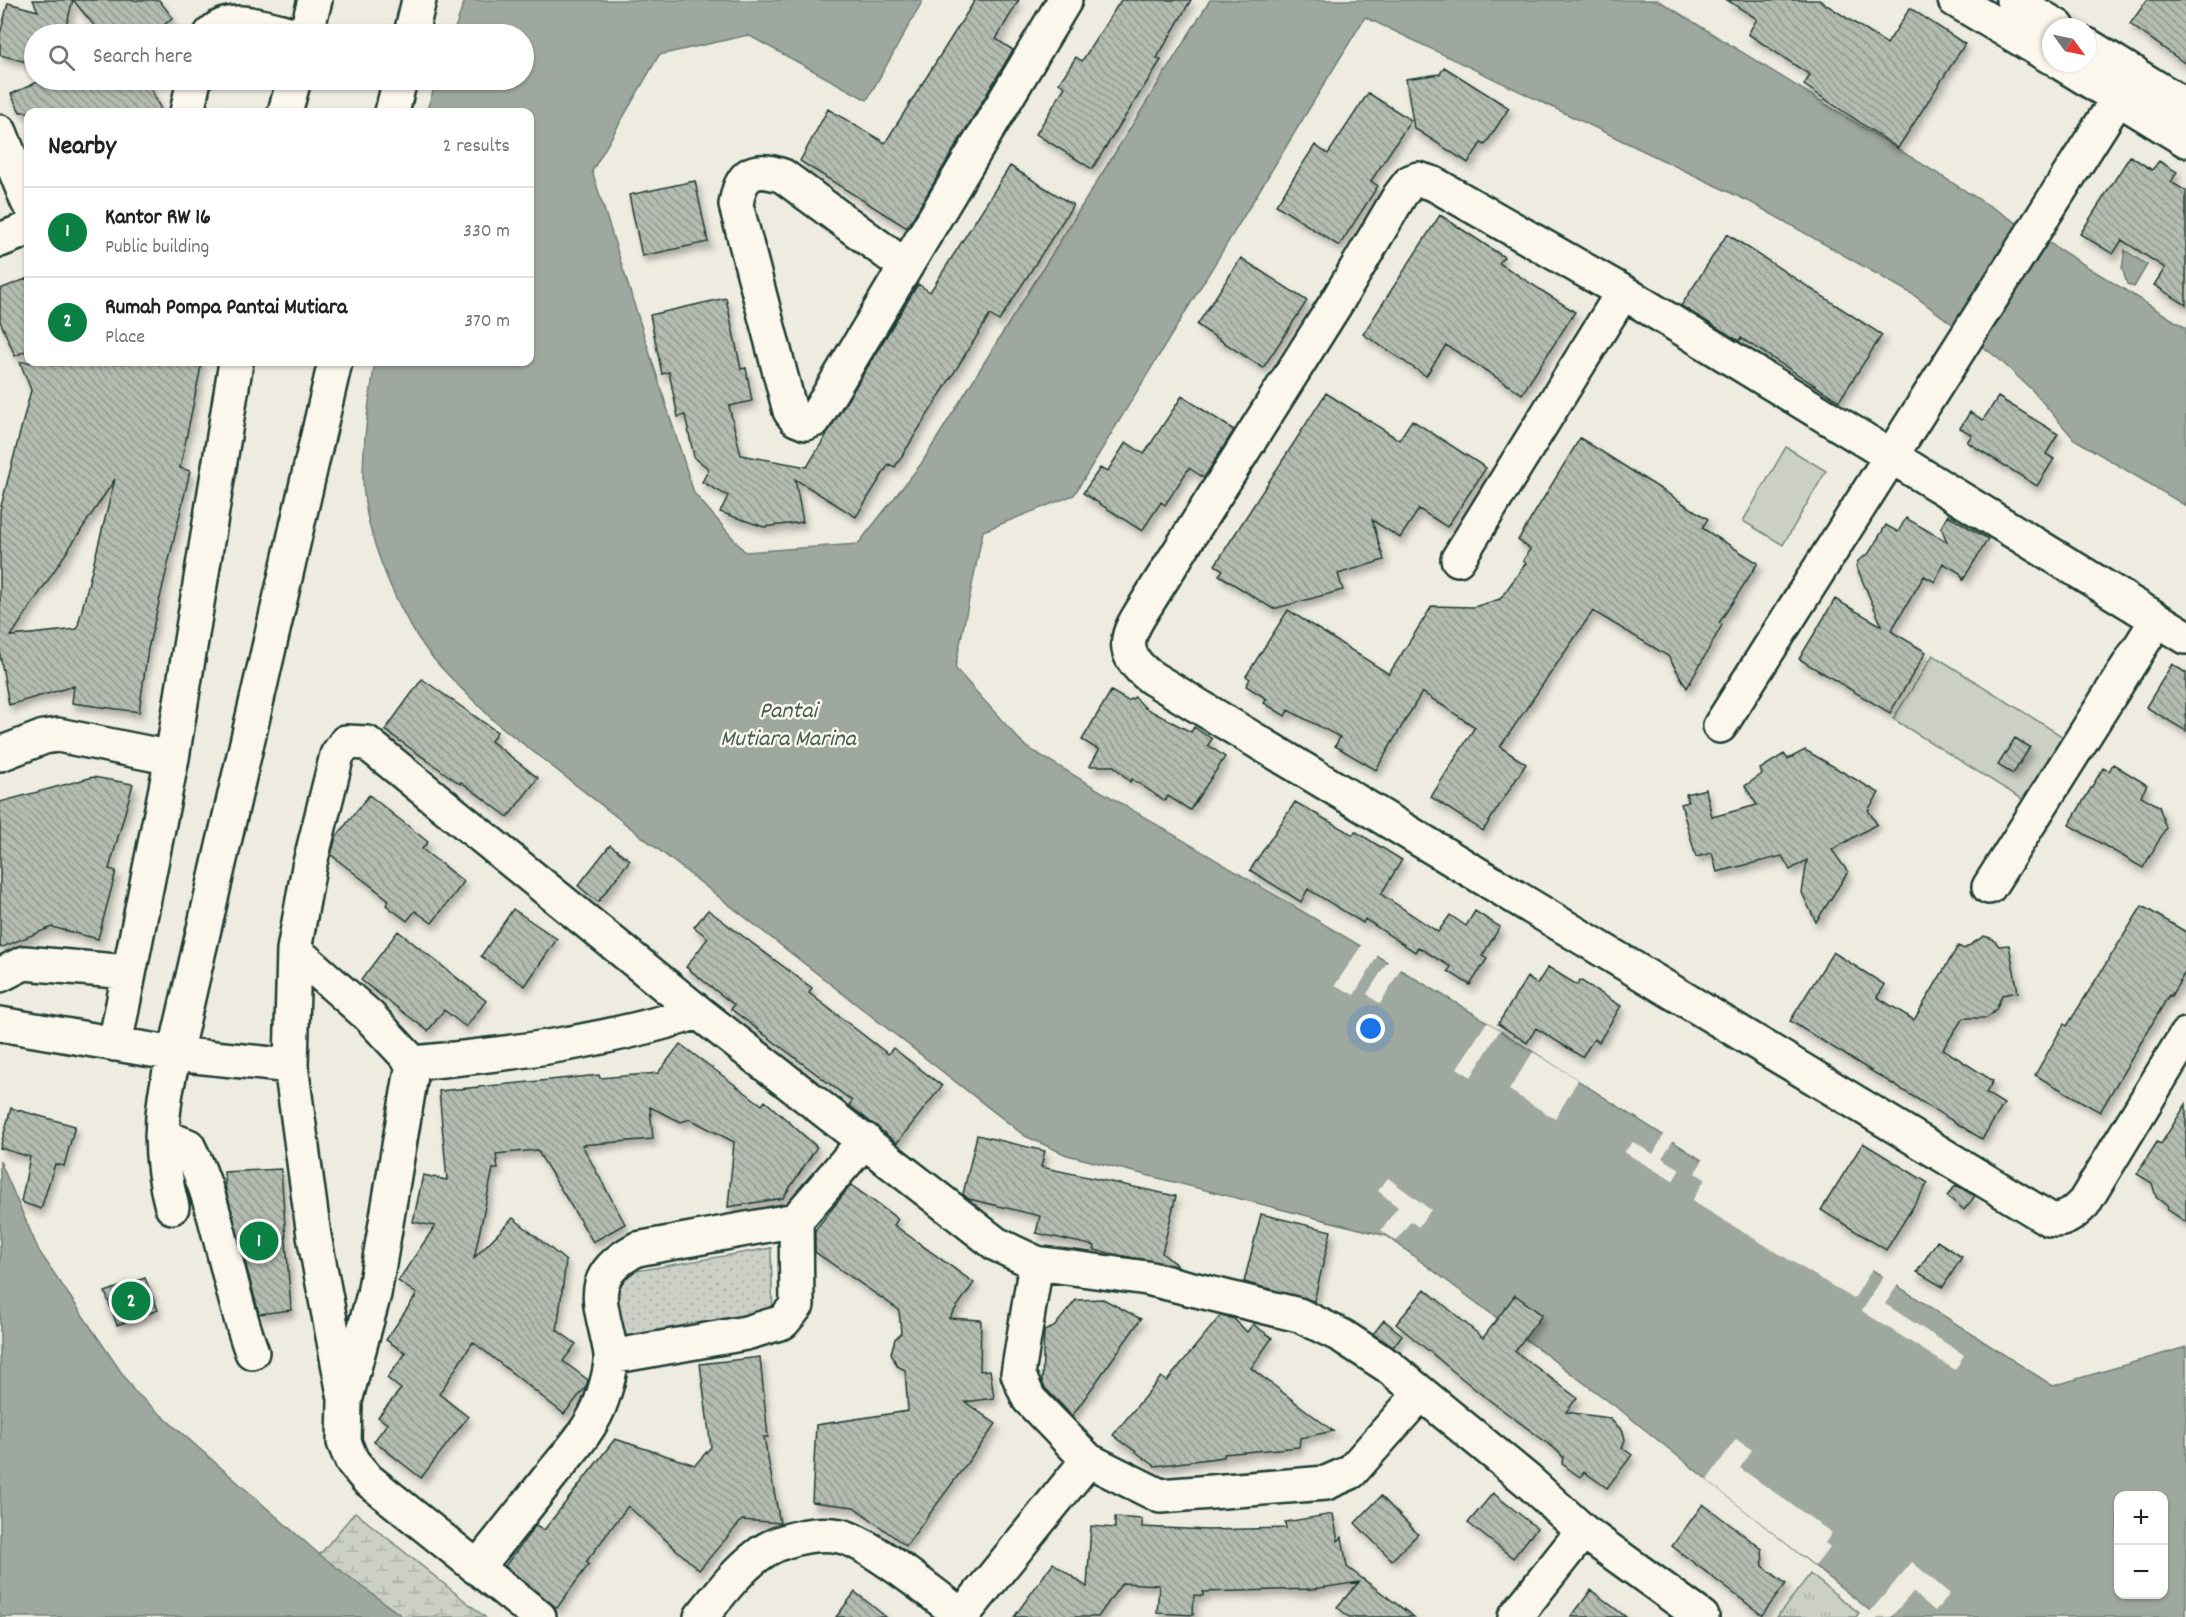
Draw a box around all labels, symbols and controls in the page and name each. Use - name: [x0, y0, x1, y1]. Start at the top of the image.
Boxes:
- north arrow: [2042, 18, 2096, 72]
- search box: [24, 24, 534, 90]
- icon: search: [45, 41, 78, 74]
- text: Search here: [93, 42, 192, 73]
- text: Nearby: [48, 129, 116, 166]
- text: 2 results: [443, 133, 510, 161]
- text: Kantor RW 16: [105, 203, 211, 234]
- text: 1: [65, 218, 70, 246]
- text: 330 m: [463, 218, 510, 246]
- text: Public building: [105, 234, 209, 262]
- text: Rumah Pompa Pantai Mutiara: [105, 293, 347, 324]
- text: 2: [63, 308, 72, 336]
- text: 370 m: [464, 308, 510, 336]
- text: Place: [105, 324, 145, 352]
- water label: Pantai Mutiara Marina: [720, 695, 858, 757]
- your location: [1356, 1014, 1385, 1043]
- pin: 1: [240, 1218, 278, 1264]
- pin: 2: [112, 1278, 150, 1324]
- map controls: [2114, 1491, 2168, 1599]
- button: +: [2114, 1491, 2168, 1545]
- button: −: [2114, 1545, 2168, 1599]

